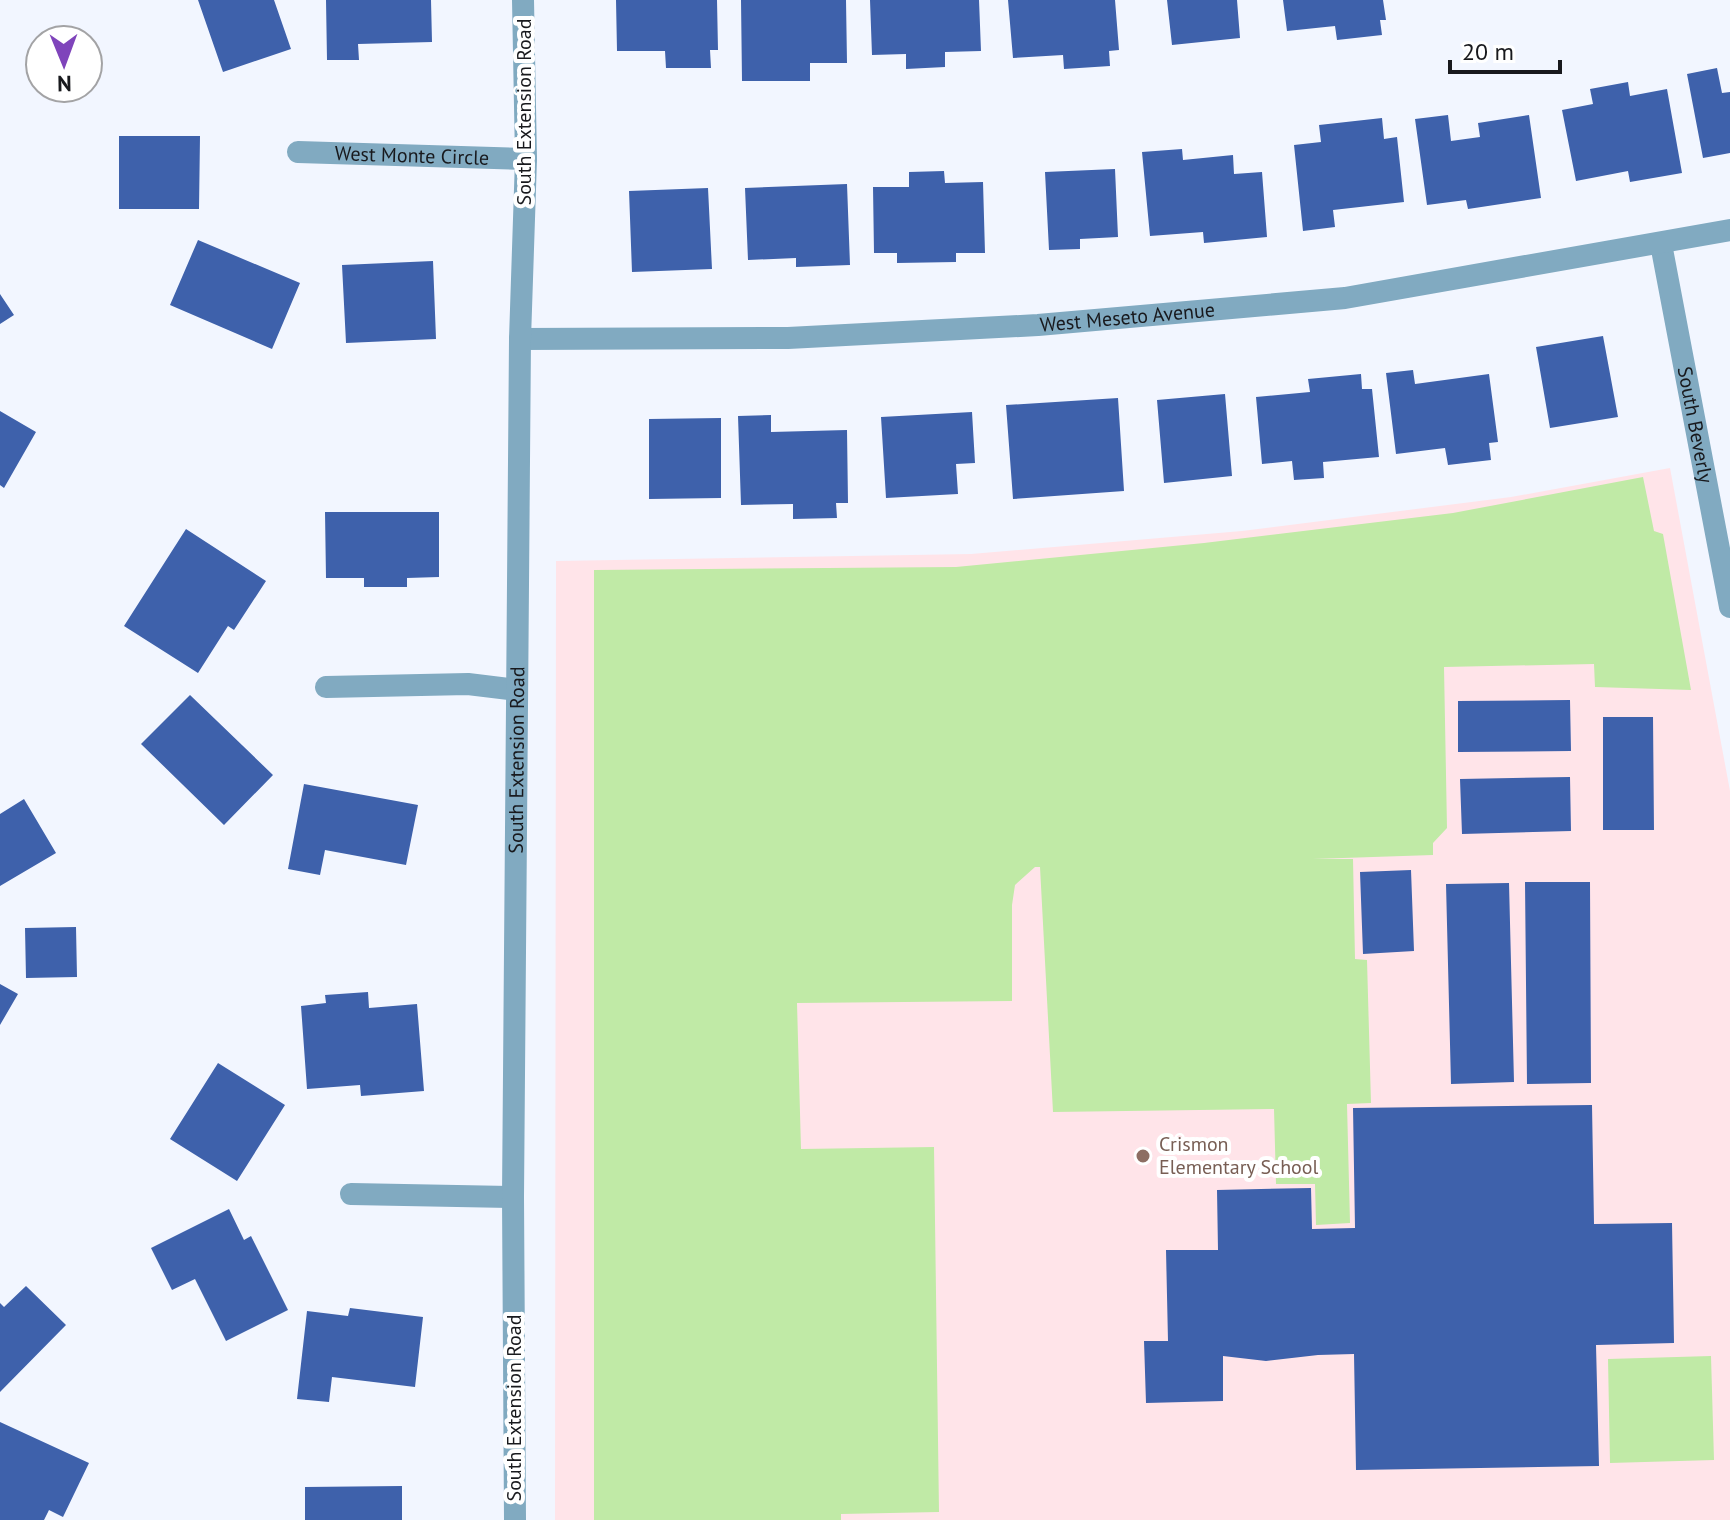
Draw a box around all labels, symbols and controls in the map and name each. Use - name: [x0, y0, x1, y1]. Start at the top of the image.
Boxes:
- street label: South Extension Road: [511, 19, 537, 205]
- north arrow: [24, 24, 104, 104]
- scale bar: [1450, 24, 1560, 74]
- text: 20 m: [1462, 36, 1514, 67]
- text: N: [57, 70, 72, 98]
- street label: West Monte Circle: [334, 140, 490, 171]
- street label: West Meseto Avenue: [1039, 297, 1216, 338]
- street label: South Beverly: [1672, 364, 1719, 486]
- street label: South Extension Road: [503, 666, 530, 854]
- place label: Crismon Elementary School: [1159, 1131, 1319, 1180]
- marker: Crismon Elementary School: [1134, 1147, 1152, 1165]
- street label: South Extension Road: [501, 1315, 527, 1501]

